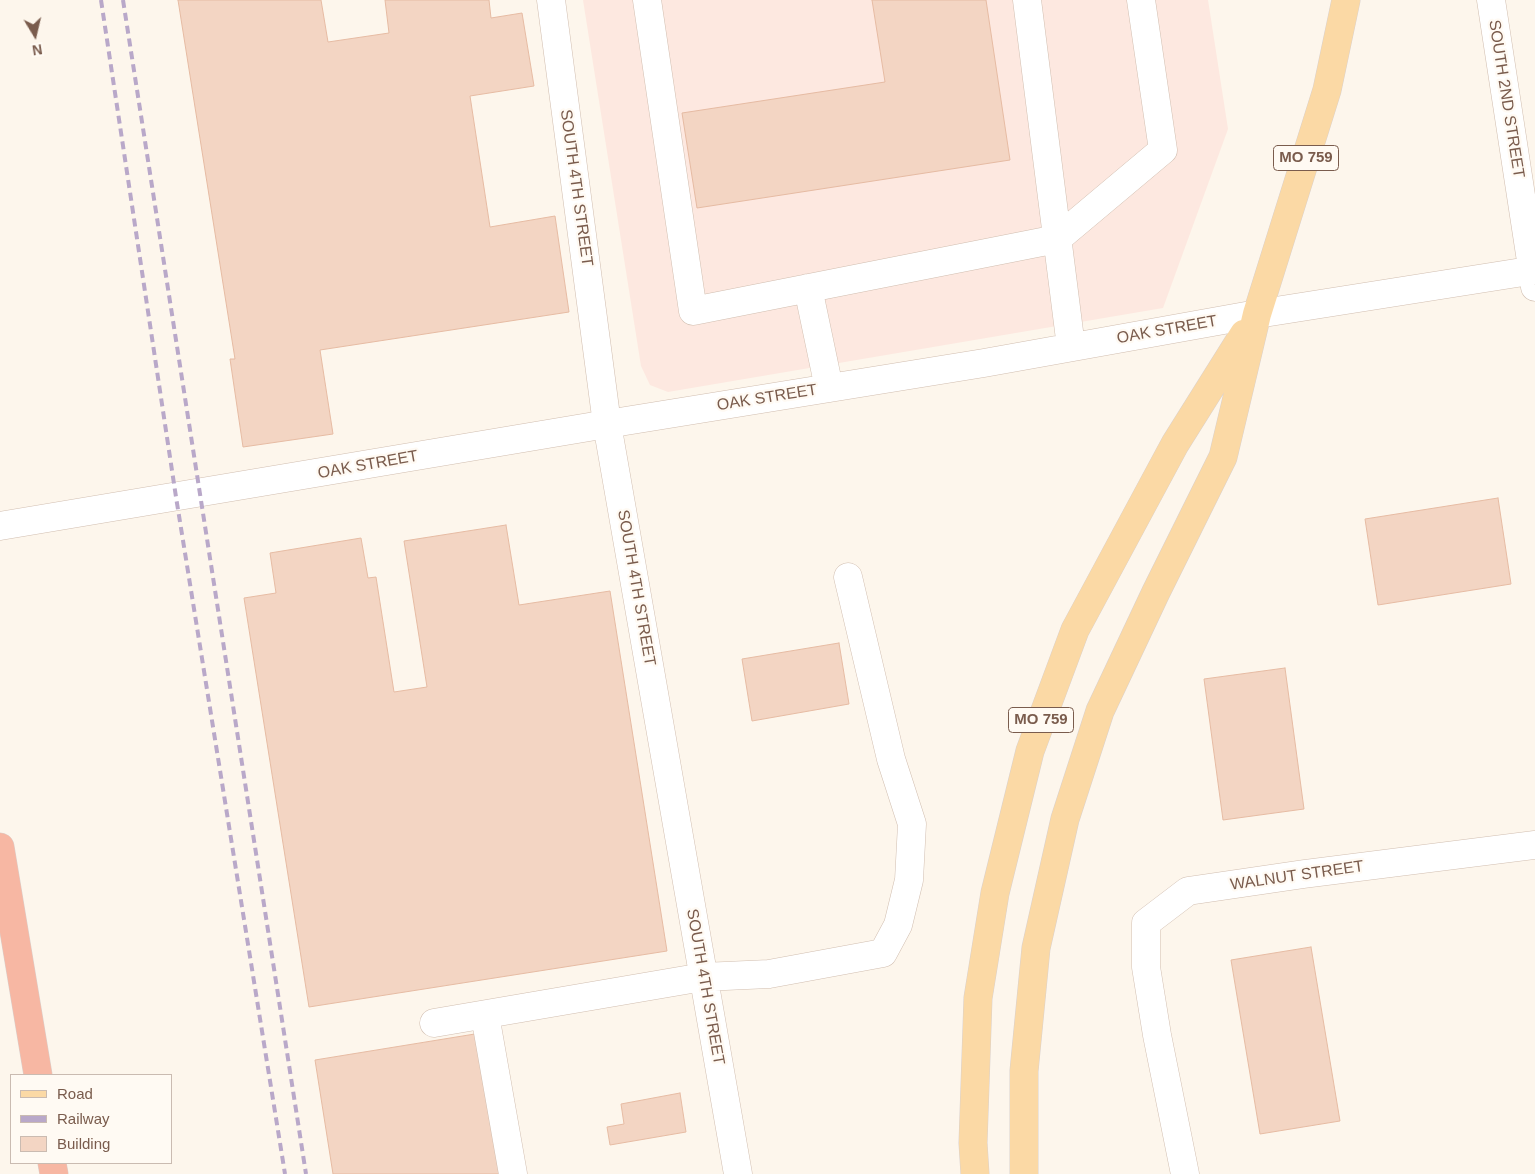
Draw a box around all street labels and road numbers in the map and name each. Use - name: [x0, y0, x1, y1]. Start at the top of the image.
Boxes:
- street label: SOUTH 2ND STREET: [1484, 18, 1528, 180]
- street label: SOUTH 4TH STREET: [555, 108, 597, 268]
- road number: MO 759: [1274, 146, 1338, 170]
- street label: OAK STREET: [1115, 312, 1219, 348]
- street label: OAK STREET: [715, 381, 819, 415]
- street label: OAK STREET: [316, 447, 420, 483]
- street label: SOUTH 4TH STREET: [613, 508, 659, 668]
- road number: MO 759: [1008, 708, 1074, 732]
- street label: WALNUT STREET: [1229, 857, 1365, 895]
- street label: SOUTH 4TH STREET: [682, 907, 728, 1067]

